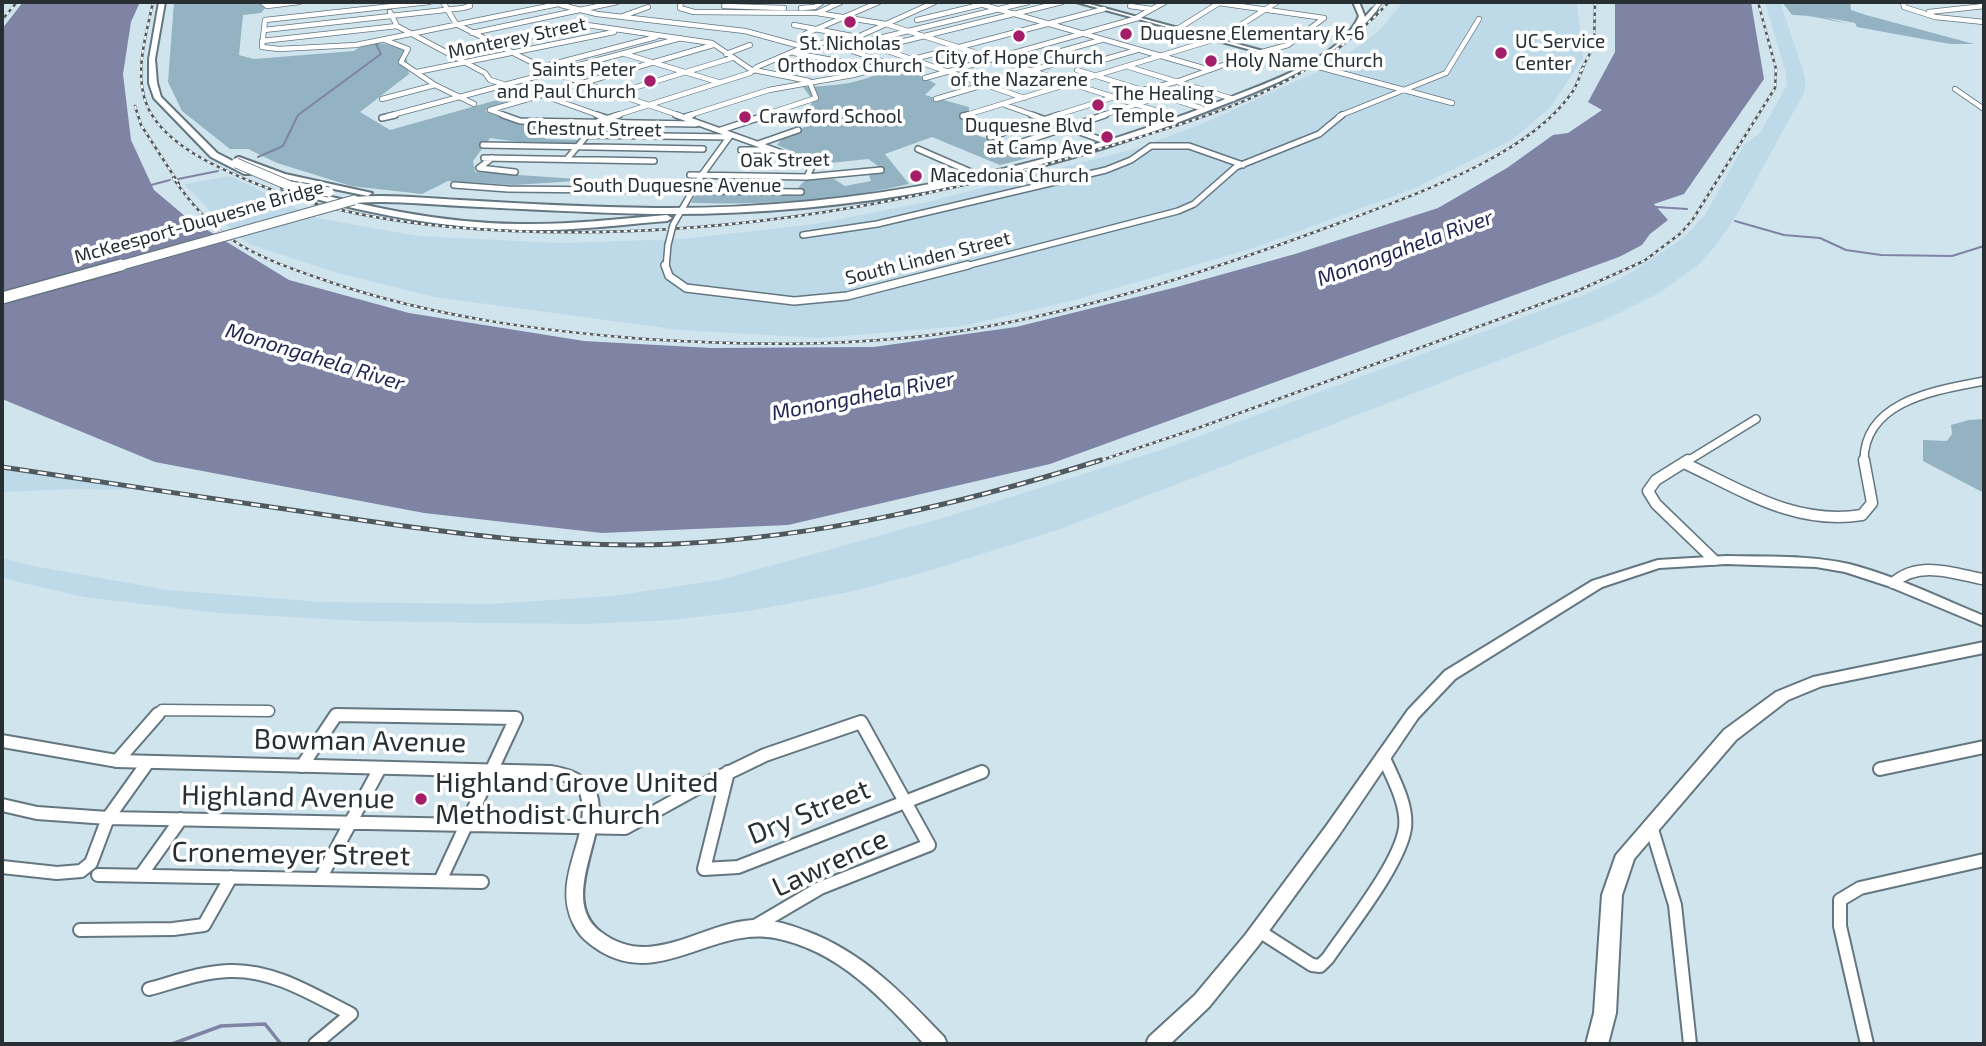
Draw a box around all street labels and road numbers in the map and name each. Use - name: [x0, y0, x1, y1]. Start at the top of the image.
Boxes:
- street label: Monterey Street: [446, 12, 588, 64]
- street label: Chestnut Street: [526, 116, 662, 142]
- street label: Oak Street: [740, 148, 830, 172]
- street label: McKeesport-Duquesne Bridge: [72, 175, 326, 269]
- street label: South Duquesne Avenue: [573, 175, 781, 197]
- street label: South Linden Street: [843, 226, 1013, 290]
- street label: Bowman Avenue: [253, 722, 467, 760]
- street label: Dry Street: [743, 772, 875, 852]
- street label: Highland Avenue: [181, 778, 395, 816]
- street label: Lawrence: [767, 822, 893, 904]
- street label: Cronemeyer Street: [171, 835, 411, 873]

